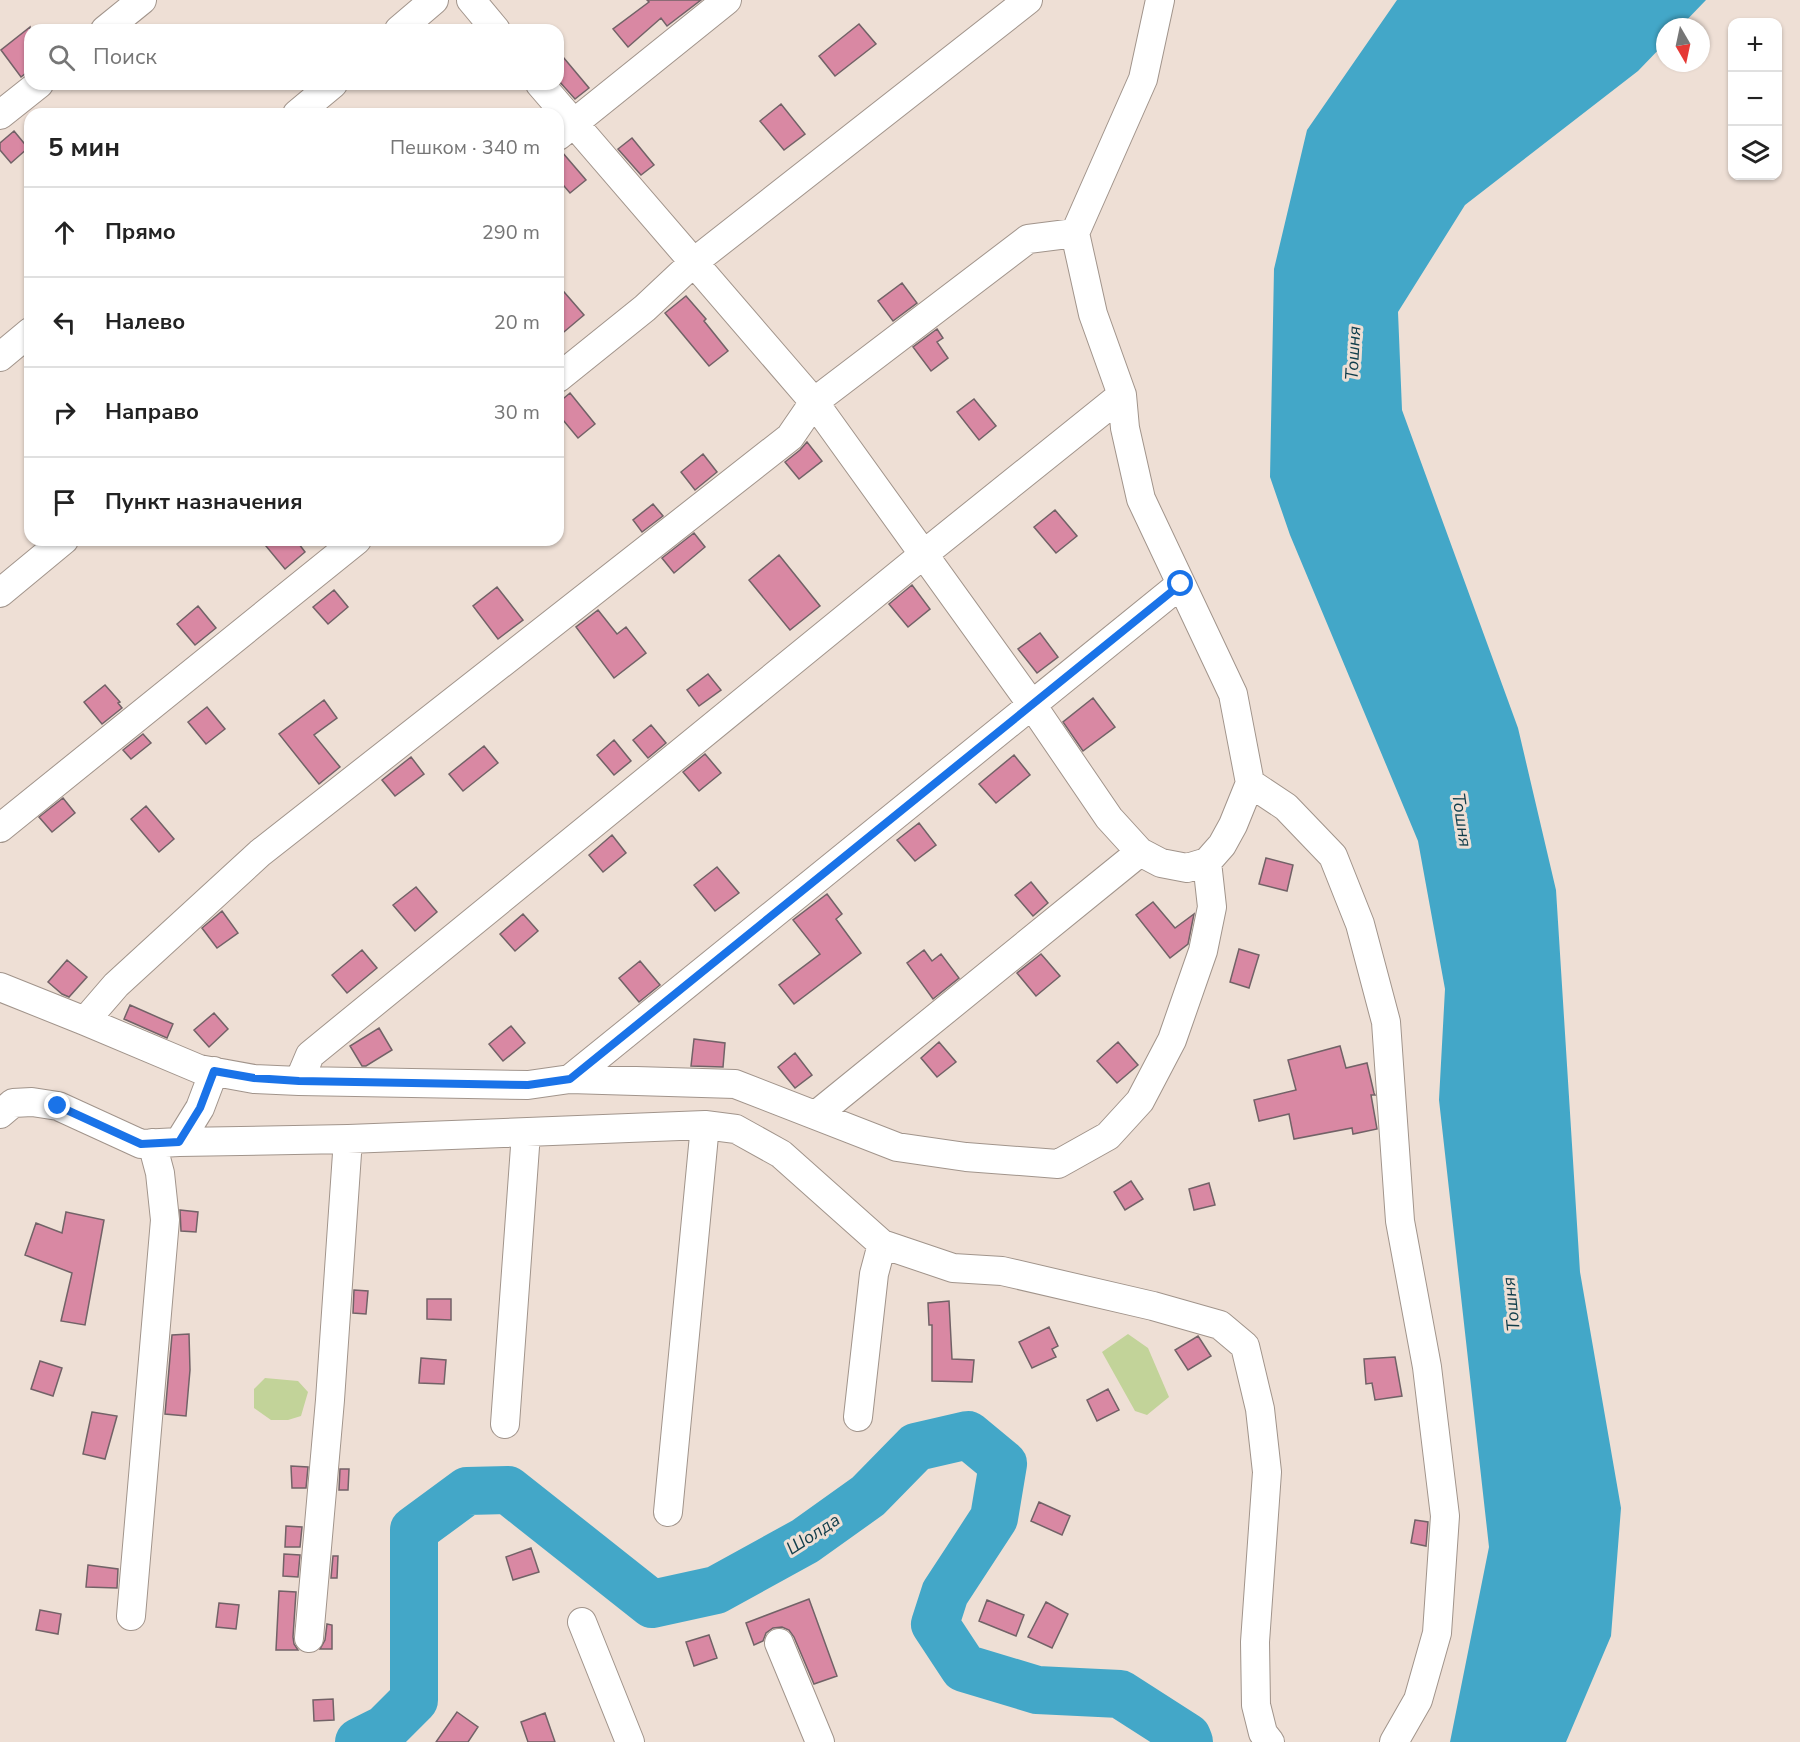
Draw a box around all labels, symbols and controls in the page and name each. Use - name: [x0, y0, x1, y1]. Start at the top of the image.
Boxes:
- north arrow: [1656, 18, 1710, 72]
- map controls: [1728, 18, 1782, 180]
- button: +: [1728, 18, 1782, 72]
- search box: [24, 24, 564, 90]
- icon: search: [45, 41, 78, 74]
- text: Поиск: [93, 42, 157, 72]
- button: −: [1728, 72, 1782, 126]
- button: layers: [1728, 126, 1782, 180]
- text: 5 мин: [48, 130, 120, 165]
- text: Пешком · 340 m: [390, 134, 540, 161]
- icon: ahead: [48, 216, 81, 249]
- text: Прямо: [105, 217, 176, 247]
- text: 290 m: [482, 219, 540, 246]
- icon: left: [48, 306, 81, 339]
- text: Налево: [105, 307, 185, 337]
- text: 20 m: [494, 309, 540, 336]
- water label: Тошня: [1340, 325, 1366, 381]
- icon: right: [48, 396, 81, 429]
- text: Направо: [105, 397, 199, 427]
- text: 30 m: [494, 399, 540, 426]
- icon: arrive: [48, 486, 81, 519]
- text: Пункт назначения: [105, 487, 303, 517]
- route start: [1167, 570, 1193, 596]
- water label: Тошня: [1446, 791, 1478, 849]
- route end: [44, 1092, 70, 1118]
- water label: Тошня: [1496, 1276, 1526, 1332]
- water label: Шолда: [781, 1508, 845, 1560]

